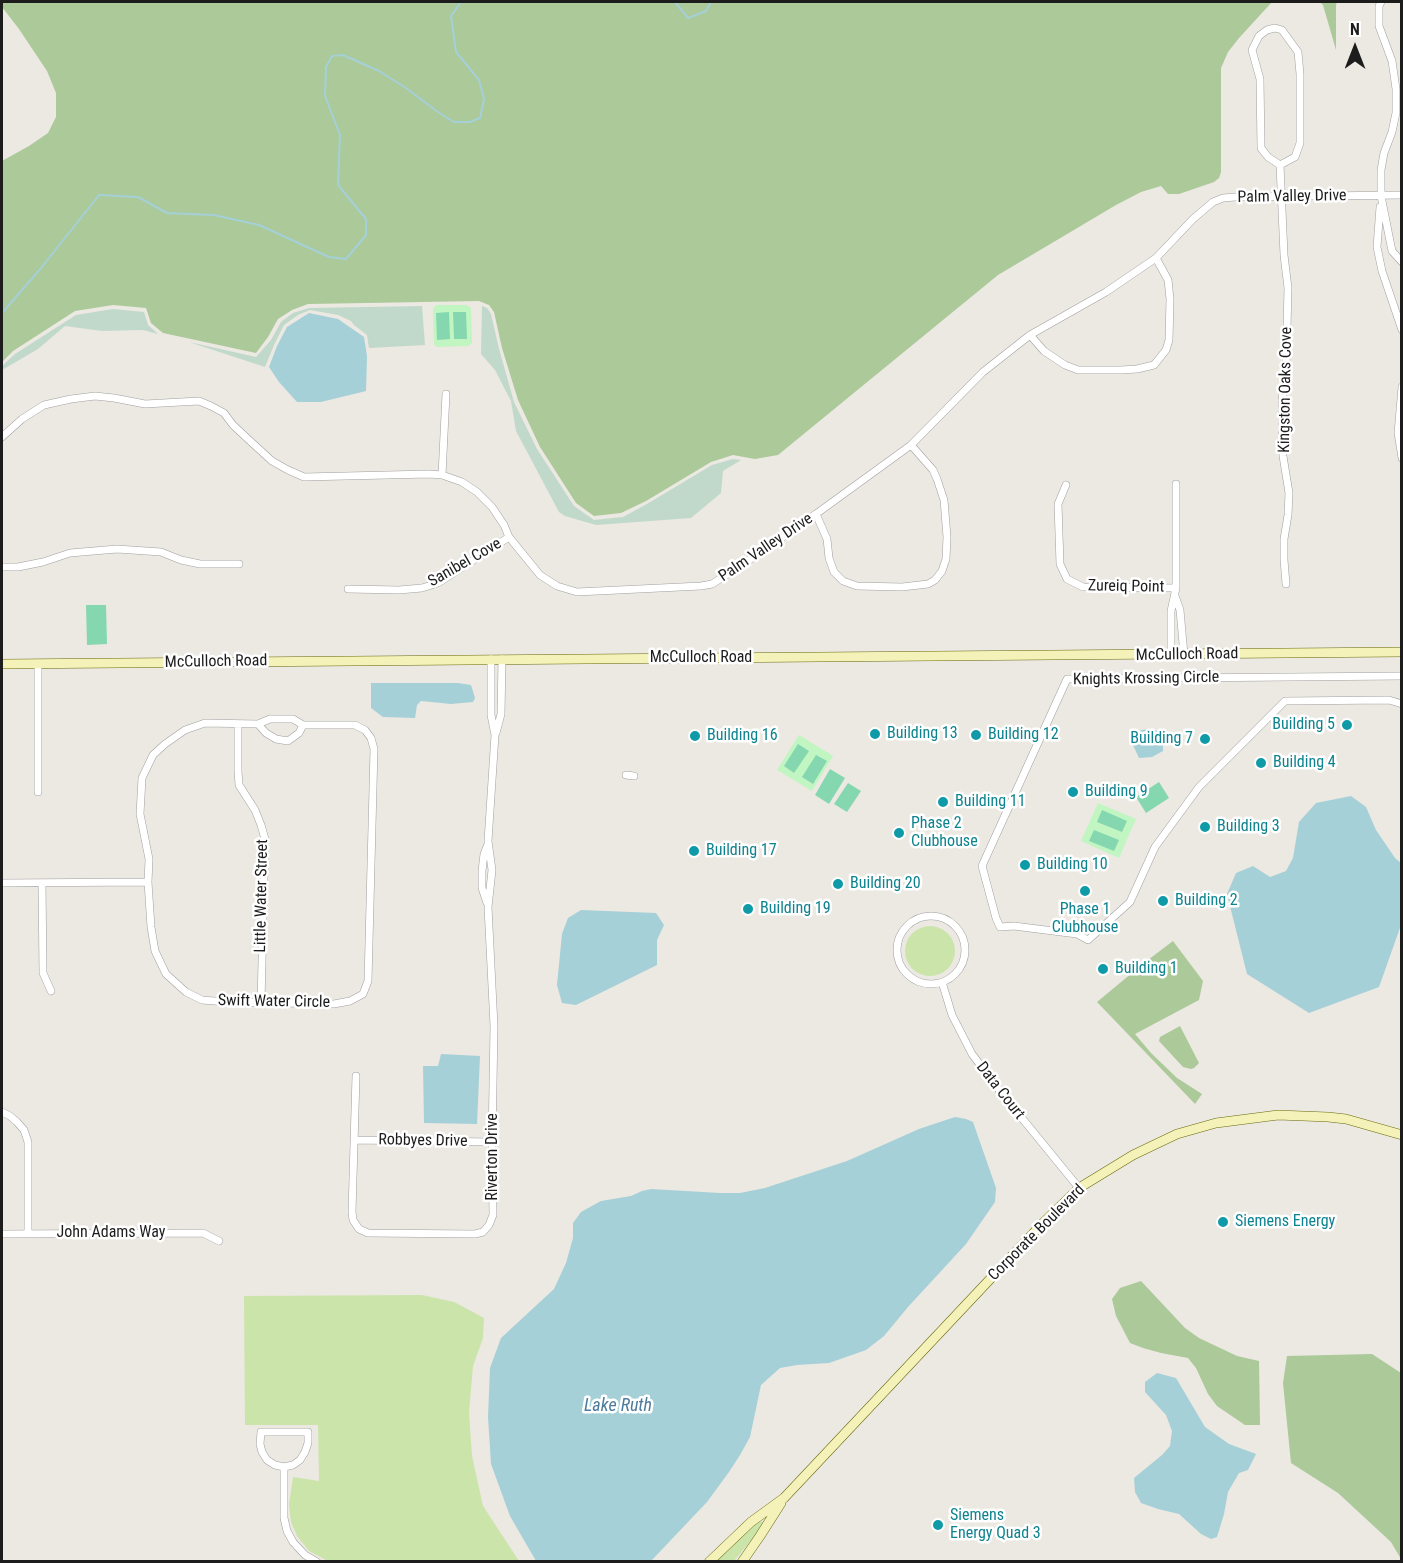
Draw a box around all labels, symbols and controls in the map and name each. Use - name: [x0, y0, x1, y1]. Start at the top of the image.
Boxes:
- north arrow: [1325, 18, 1385, 78]
- text: N: [1350, 20, 1360, 39]
- street label: Palm Valley Drive: [1237, 186, 1347, 208]
- street label: Kingston Oaks Cove: [1275, 327, 1297, 453]
- street label: Palm Valley Drive: [715, 510, 817, 586]
- street label: Sanibel Cove: [425, 534, 505, 592]
- street label: Zureiq Point: [1088, 577, 1164, 597]
- street label: McCulloch Road: [1136, 645, 1238, 665]
- street label: McCulloch Road: [650, 648, 752, 668]
- street label: McCulloch Road: [165, 652, 267, 672]
- street label: Knights Krossing Circle: [1073, 668, 1219, 690]
- place label: Building 5: [1272, 715, 1335, 735]
- marker: Building 5: [1340, 718, 1354, 732]
- place label: Building 13: [887, 724, 958, 744]
- place label: Building 12: [988, 725, 1059, 745]
- place label: Building 16: [707, 726, 778, 746]
- marker: Building 13: [868, 727, 882, 741]
- marker: Building 12: [969, 728, 983, 742]
- marker: Building 16: [688, 729, 702, 743]
- place label: Building 7: [1130, 729, 1193, 749]
- marker: Building 7: [1198, 732, 1212, 746]
- place label: Building 4: [1273, 753, 1336, 773]
- marker: Building 4: [1254, 756, 1268, 770]
- place label: Building 9: [1085, 782, 1148, 802]
- marker: Building 9: [1066, 785, 1080, 799]
- place label: Building 11: [955, 792, 1026, 812]
- marker: Building 11: [936, 795, 950, 809]
- place label: Phase 2 Clubhouse: [911, 814, 978, 852]
- place label: Building 3: [1217, 817, 1280, 837]
- marker: Building 3: [1198, 820, 1212, 834]
- marker: Phase 2 Clubhouse: [892, 826, 906, 840]
- street label: Little Water Street: [251, 839, 273, 953]
- place label: Building 17: [706, 841, 777, 861]
- marker: Building 17: [687, 844, 701, 858]
- place label: Building 10: [1037, 855, 1108, 875]
- marker: Building 10: [1018, 858, 1032, 872]
- place label: Building 20: [850, 874, 921, 894]
- marker: Building 20: [831, 877, 845, 891]
- marker: Phase 1 Clubhouse: [1078, 884, 1092, 898]
- place label: Building 2: [1175, 891, 1238, 911]
- marker: Building 2: [1156, 894, 1170, 908]
- place label: Building 19: [760, 899, 831, 919]
- place label: Phase 1 Clubhouse: [1052, 900, 1118, 938]
- marker: Building 19: [741, 902, 755, 916]
- place label: Building 1: [1115, 959, 1178, 979]
- marker: Building 1: [1096, 962, 1110, 976]
- street label: Swift Water Circle: [218, 991, 330, 1013]
- street label: Data Court: [972, 1058, 1028, 1124]
- street label: Riverton Drive: [483, 1113, 503, 1201]
- street label: Robbyes Drive: [378, 1131, 468, 1151]
- street label: Corporate Boulevard: [985, 1181, 1089, 1285]
- place label: Siemens Energy: [1235, 1212, 1335, 1232]
- marker: Siemens Energy: [1216, 1215, 1230, 1229]
- street label: John Adams Way: [57, 1223, 165, 1243]
- water label: Lake Ruth: [584, 1395, 652, 1417]
- place label: Siemens Energy Quad 3: [950, 1506, 1041, 1544]
- marker: Siemens Energy Quad 3: [931, 1518, 945, 1532]

